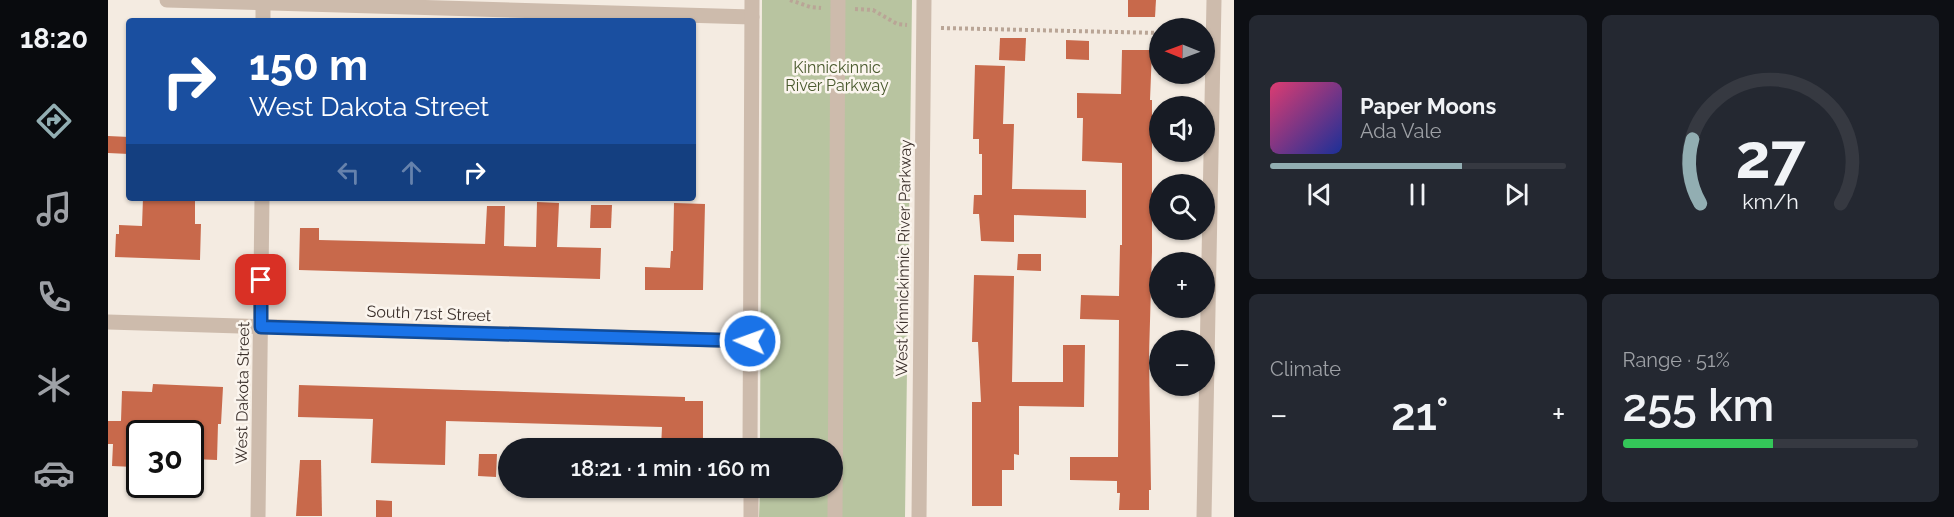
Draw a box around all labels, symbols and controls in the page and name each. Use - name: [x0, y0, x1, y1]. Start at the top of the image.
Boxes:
- north arrow: [1149, 18, 1215, 84]
- map controls: [1149, 18, 1215, 396]
- text: 18:20: [20, 23, 88, 54]
- text: 150 m: [249, 41, 368, 90]
- icon: right: [150, 42, 228, 120]
- park label: Kinnickinnic River Parkway: [785, 58, 889, 95]
- text: West Dakota Street: [249, 91, 489, 122]
- text: Paper Moons: [1360, 93, 1496, 119]
- button: sound: [1149, 96, 1215, 162]
- icon: directions: [33, 100, 75, 142]
- text: Ada Vale: [1360, 119, 1442, 143]
- text: 27: [1735, 119, 1806, 193]
- street label: West Kinnickinnic River Parkway: [892, 139, 915, 377]
- icon: left: [332, 156, 365, 189]
- icon: ahead: [395, 156, 428, 189]
- icon: right: [458, 156, 491, 189]
- button: search: [1149, 174, 1215, 240]
- icon: previous: [1303, 178, 1336, 211]
- icon: pause: [1401, 178, 1434, 211]
- icon: next: [1500, 178, 1533, 211]
- icon: music: [33, 188, 75, 230]
- text: km/h: [1742, 189, 1799, 214]
- button: +: [1149, 252, 1215, 318]
- pin: [235, 254, 286, 305]
- icon: arrive: [244, 263, 277, 296]
- icon: phone: [33, 276, 75, 318]
- street label: South 71st Street: [366, 302, 492, 325]
- position arrow: [718, 309, 782, 373]
- street label: West Dakota Street: [232, 321, 253, 464]
- button: −: [1149, 330, 1215, 396]
- text: Range · 51%: [1623, 348, 1730, 372]
- text: Climate: [1270, 357, 1341, 381]
- icon: climate: [33, 364, 75, 406]
- text: 255 km: [1623, 379, 1774, 432]
- text: 21°: [1391, 388, 1449, 441]
- text: −: [1270, 395, 1288, 434]
- text: +: [1552, 395, 1566, 434]
- speed limit sign: 30: [126, 420, 204, 498]
- icon: car: [33, 452, 75, 494]
- text: 18:21 · 1 min · 160 m: [571, 455, 770, 481]

